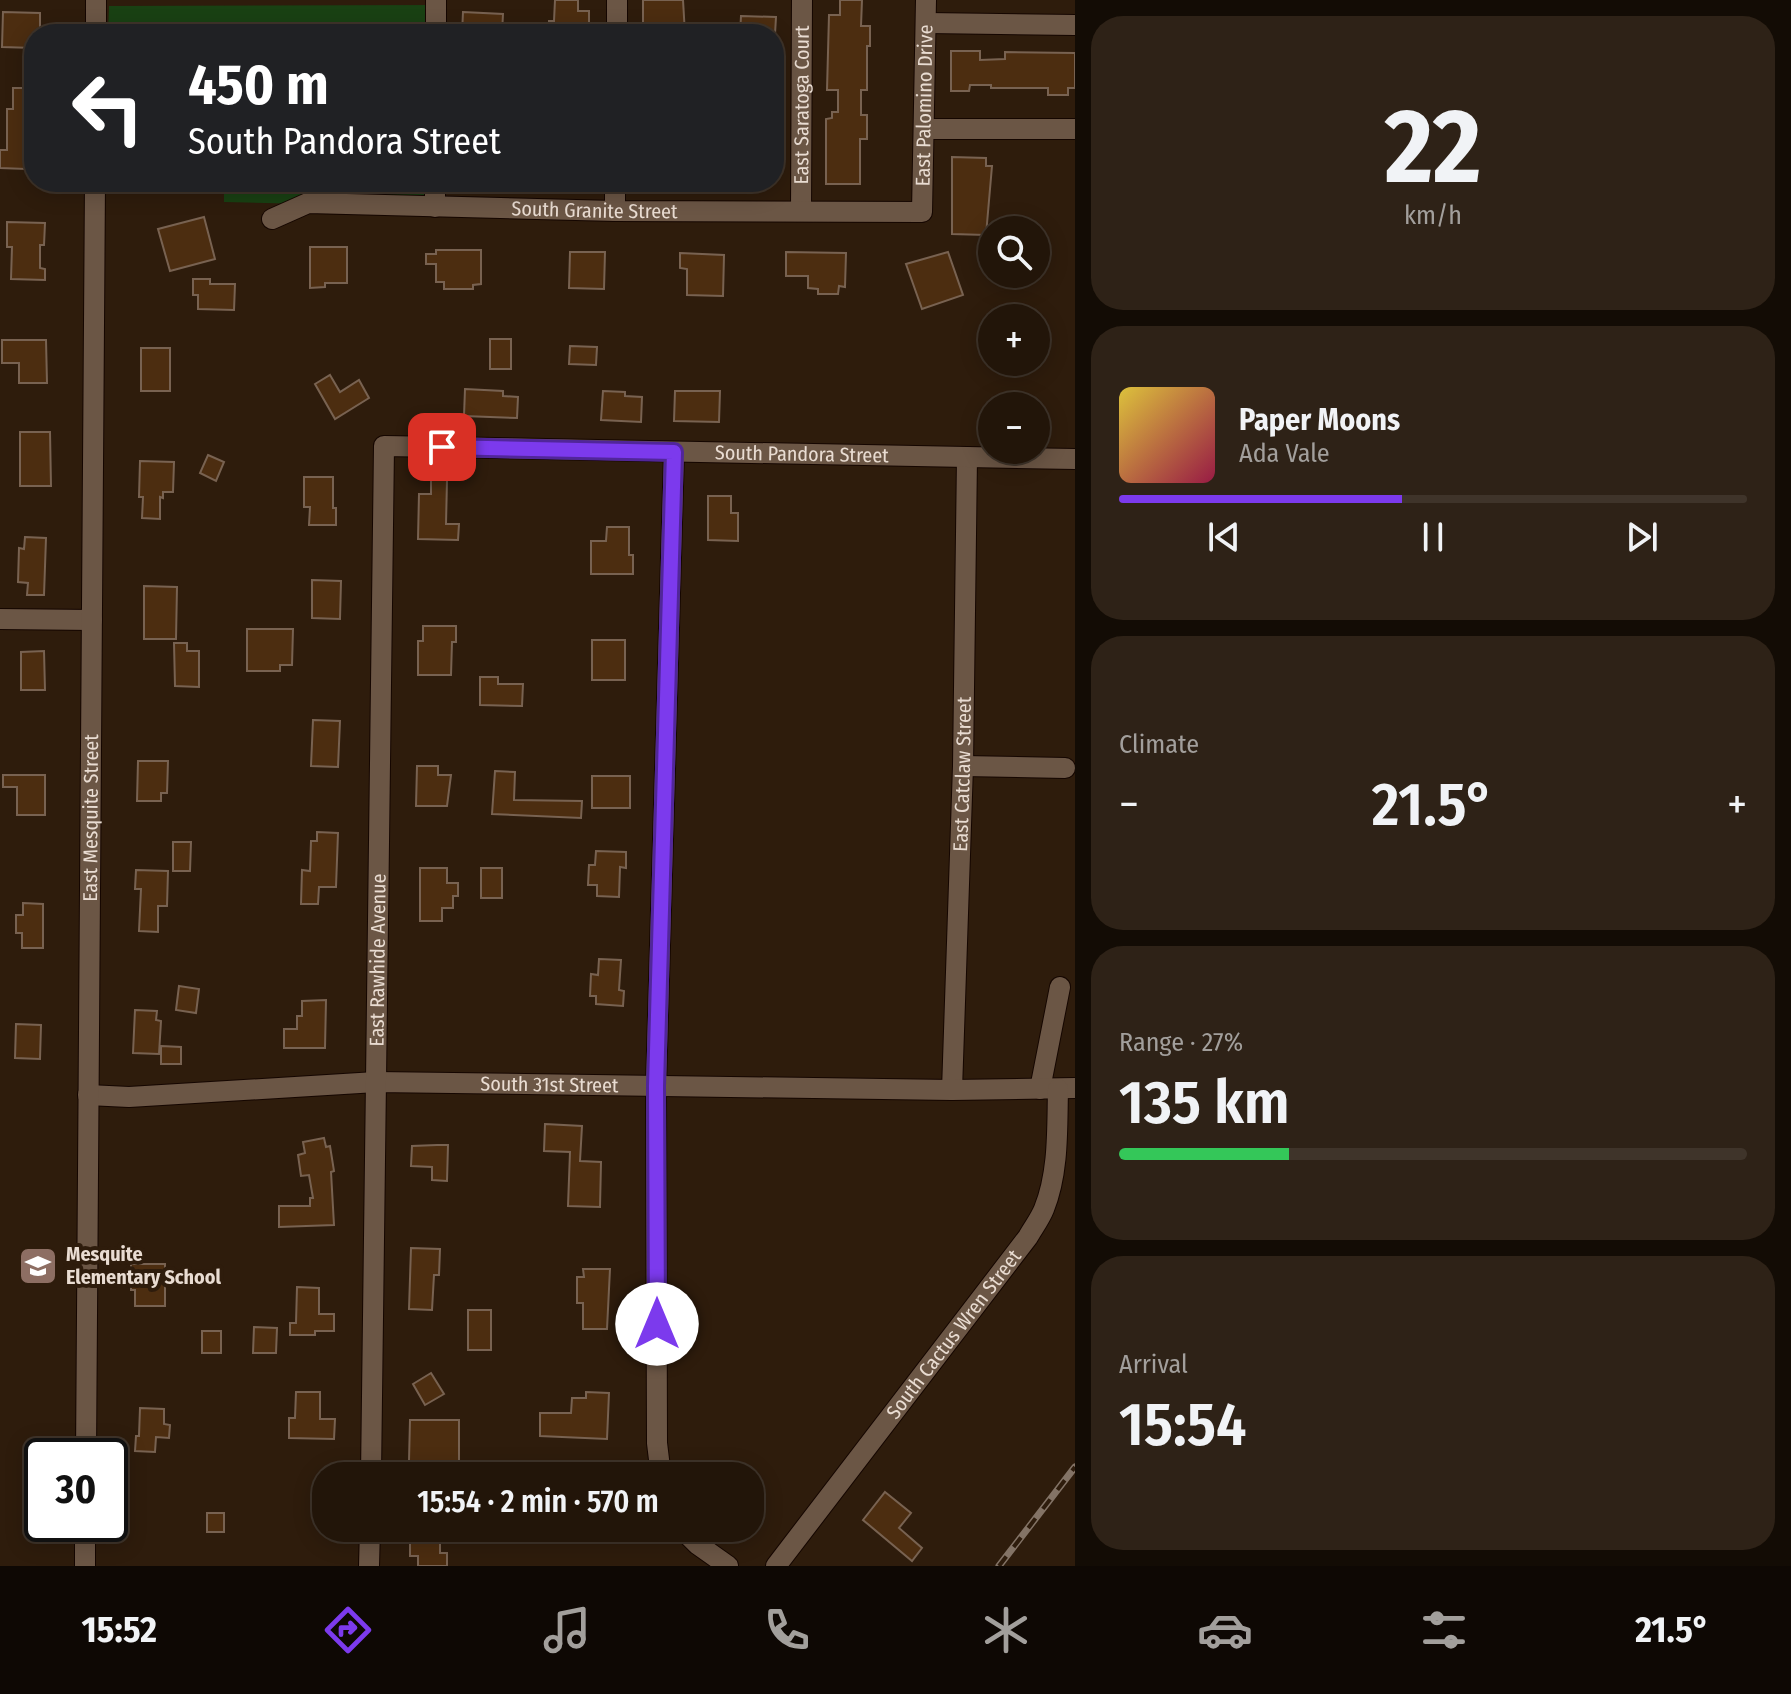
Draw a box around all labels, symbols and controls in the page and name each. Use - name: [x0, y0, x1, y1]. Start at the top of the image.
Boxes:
- street label: East Palomino Drive: [910, 24, 938, 187]
- street label: East Saratoga Court: [789, 25, 814, 185]
- text: 450 m: [188, 52, 329, 119]
- icon: left: [56, 56, 160, 160]
- text: 22: [1385, 85, 1481, 210]
- text: South Pandora Street: [188, 120, 501, 164]
- street label: South Granite Street: [511, 196, 678, 223]
- text: km/h: [1404, 200, 1462, 231]
- map controls: [978, 216, 1050, 464]
- button: search: [978, 216, 1050, 288]
- button: +: [978, 304, 1050, 376]
- button: −: [978, 392, 1050, 464]
- text: Paper Moons: [1239, 402, 1400, 438]
- pin: [408, 413, 476, 481]
- icon: arrive: [420, 425, 464, 469]
- text: Ada Vale: [1239, 438, 1330, 469]
- street label: South Pandora Street: [715, 440, 889, 468]
- icon: previous: [1202, 515, 1246, 559]
- icon: pause: [1411, 515, 1455, 559]
- icon: next: [1620, 515, 1664, 559]
- street label: East Catclaw Street: [948, 696, 976, 852]
- text: Climate: [1119, 729, 1199, 760]
- street label: East Mesquite Street: [78, 734, 103, 902]
- text: 21.5°: [1372, 769, 1494, 841]
- text: −: [1119, 778, 1139, 831]
- text: +: [1727, 778, 1747, 831]
- street label: East Rawhide Avenue: [364, 873, 391, 1047]
- text: Range · 27%: [1119, 1027, 1243, 1058]
- text: 135 km: [1119, 1067, 1290, 1139]
- street label: South 31st Street: [480, 1071, 619, 1097]
- place label: Mesquite Elementary School: [66, 1242, 221, 1289]
- street label: South Cactus Wren Street: [881, 1244, 1026, 1424]
- school or university icon: Mesquite Elementary School: [17, 1245, 59, 1287]
- position arrow: [615, 1282, 699, 1366]
- text: Arrival: [1119, 1349, 1188, 1380]
- text: 15:54: [1119, 1389, 1246, 1461]
- speed limit sign: 30: [24, 1438, 128, 1542]
- text: 15:54 · 2 min · 570 m: [417, 1484, 659, 1520]
- icon: directions: [320, 1602, 376, 1658]
- icon: music: [539, 1602, 595, 1658]
- icon: phone: [759, 1602, 815, 1658]
- icon: climate: [978, 1602, 1034, 1658]
- icon: car: [1197, 1602, 1253, 1658]
- icon: filters: [1416, 1602, 1472, 1658]
- text: 15:52: [82, 1608, 157, 1652]
- text: 21.5°: [1635, 1608, 1709, 1652]

